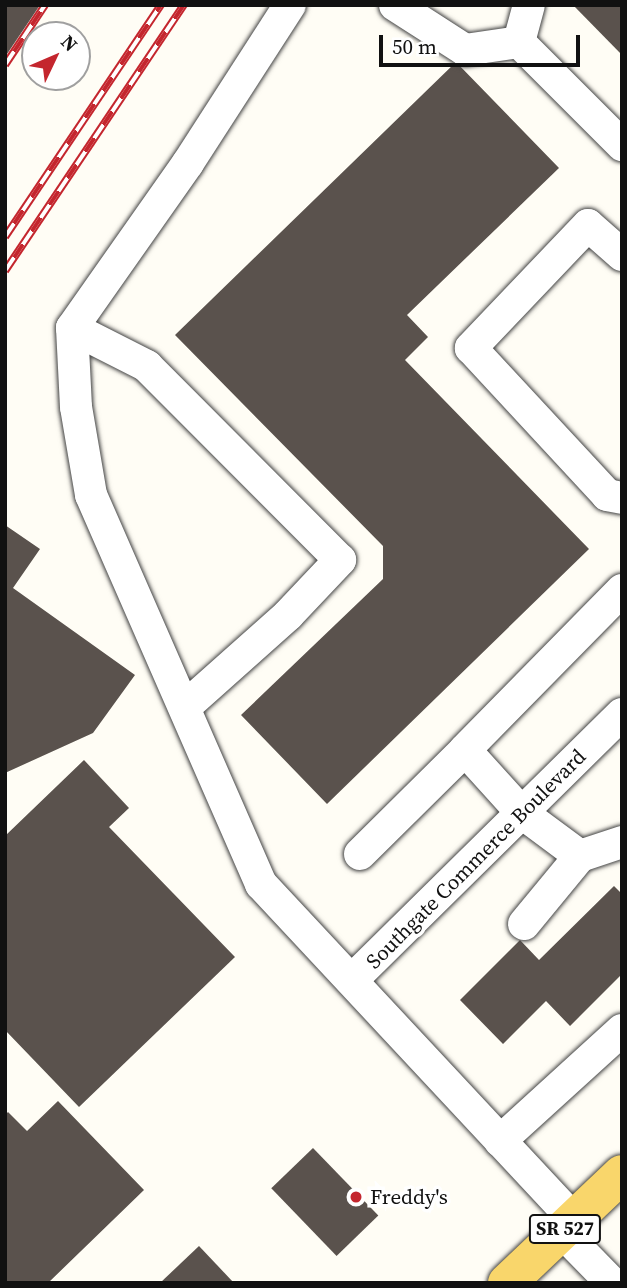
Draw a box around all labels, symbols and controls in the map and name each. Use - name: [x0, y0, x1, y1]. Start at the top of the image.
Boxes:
- north arrow: [21, 21, 91, 91]
- scale bar: [382, 21, 583, 65]
- text: N: [56, 29, 84, 57]
- text: 50 m: [392, 32, 437, 61]
- street label: Southgate Commerce Boulevard: [361, 744, 591, 974]
- place label: Freddy's: [370, 1184, 448, 1210]
- marker: Freddy's: [348, 1189, 364, 1205]
- road number: SR 527: [528, 1214, 602, 1245]

